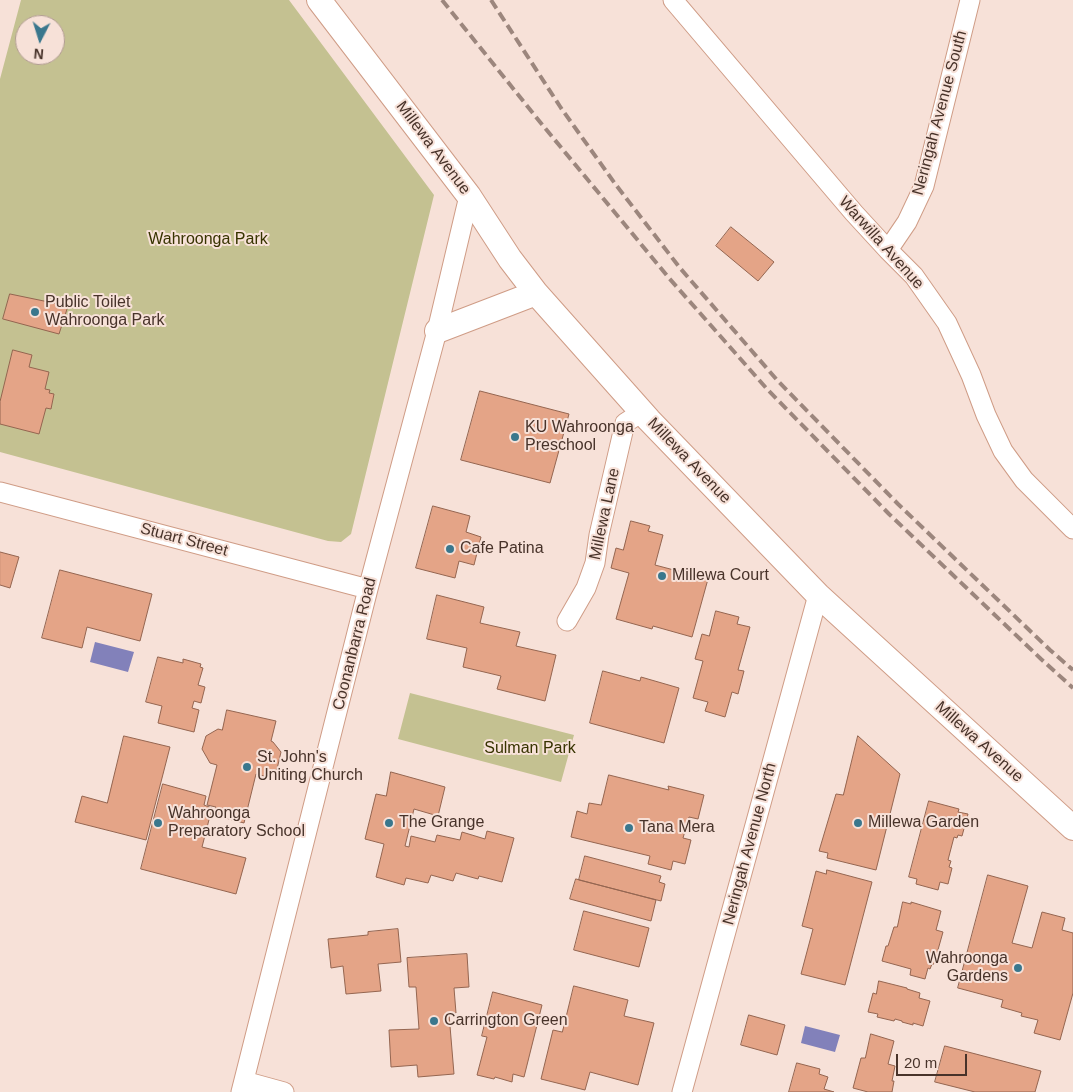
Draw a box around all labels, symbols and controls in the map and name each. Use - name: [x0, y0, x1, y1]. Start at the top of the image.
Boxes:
- north arrow: [15, 15, 65, 65]
- street label: Neringah Avenue South: [909, 29, 971, 197]
- text: N: [33, 46, 45, 62]
- street label: Millewa Avenue: [392, 98, 474, 198]
- street label: Warwilla Avenue: [834, 193, 928, 293]
- park label: Wahroonga Park: [148, 230, 268, 250]
- place label: Public Toilet Wahroonga Park: [45, 293, 164, 331]
- marker: Public Toilet Wahroonga Park: [29, 306, 41, 318]
- street label: Millewa Avenue: [643, 414, 735, 508]
- place label: KU Wahroonga Preschool: [525, 418, 634, 456]
- marker: KU Wahroonga Preschool: [509, 431, 521, 443]
- street label: Millewa Lane: [586, 466, 624, 562]
- street label: Stuart Street: [138, 519, 230, 561]
- place label: Cafe Patina: [460, 539, 544, 559]
- marker: Cafe Patina: [444, 543, 456, 555]
- place label: Millewa Court: [672, 566, 769, 586]
- marker: Millewa Court: [656, 570, 668, 582]
- street label: Coonanbarra Road: [329, 576, 381, 712]
- street label: Millewa Avenue: [931, 697, 1027, 787]
- park label: Sulman Park: [484, 739, 576, 759]
- place label: St. John's Uniting Church: [257, 748, 363, 786]
- marker: St. John's Uniting Church: [241, 761, 253, 773]
- street label: Neringah Avenue North: [719, 761, 781, 927]
- place label: Wahroonga Preparatory School: [168, 804, 305, 842]
- place label: The Grange: [399, 813, 484, 833]
- place label: Millewa Garden: [868, 813, 979, 833]
- marker: Wahroonga Preparatory School: [152, 817, 164, 829]
- marker: The Grange: [383, 817, 395, 829]
- marker: Millewa Garden: [852, 817, 864, 829]
- place label: Tana Mera: [639, 818, 715, 838]
- marker: Tana Mera: [623, 822, 635, 834]
- place label: Wahroonga Gardens: [926, 949, 1008, 987]
- marker: Wahroonga Gardens: [1012, 962, 1024, 974]
- place label: Carrington Green: [444, 1011, 568, 1031]
- marker: Carrington Green: [428, 1015, 440, 1027]
- scale bar: [898, 1044, 969, 1076]
- text: 20 m: [904, 1054, 937, 1071]

